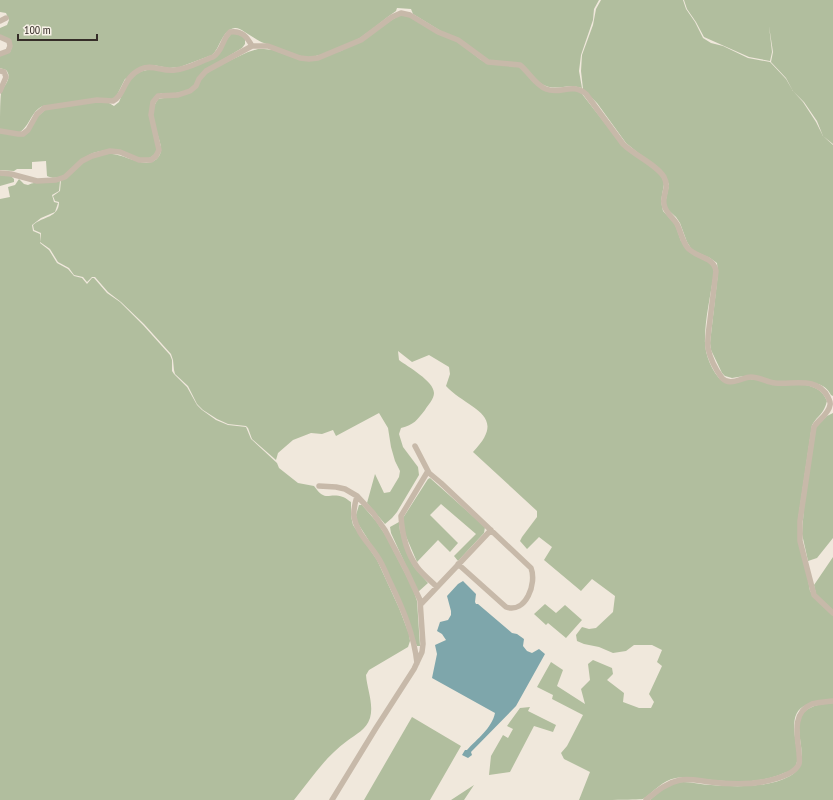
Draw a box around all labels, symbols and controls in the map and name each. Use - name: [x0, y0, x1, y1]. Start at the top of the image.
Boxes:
- scale bar: [18, 16, 97, 42]
- text: 100 m: [24, 22, 51, 37]

